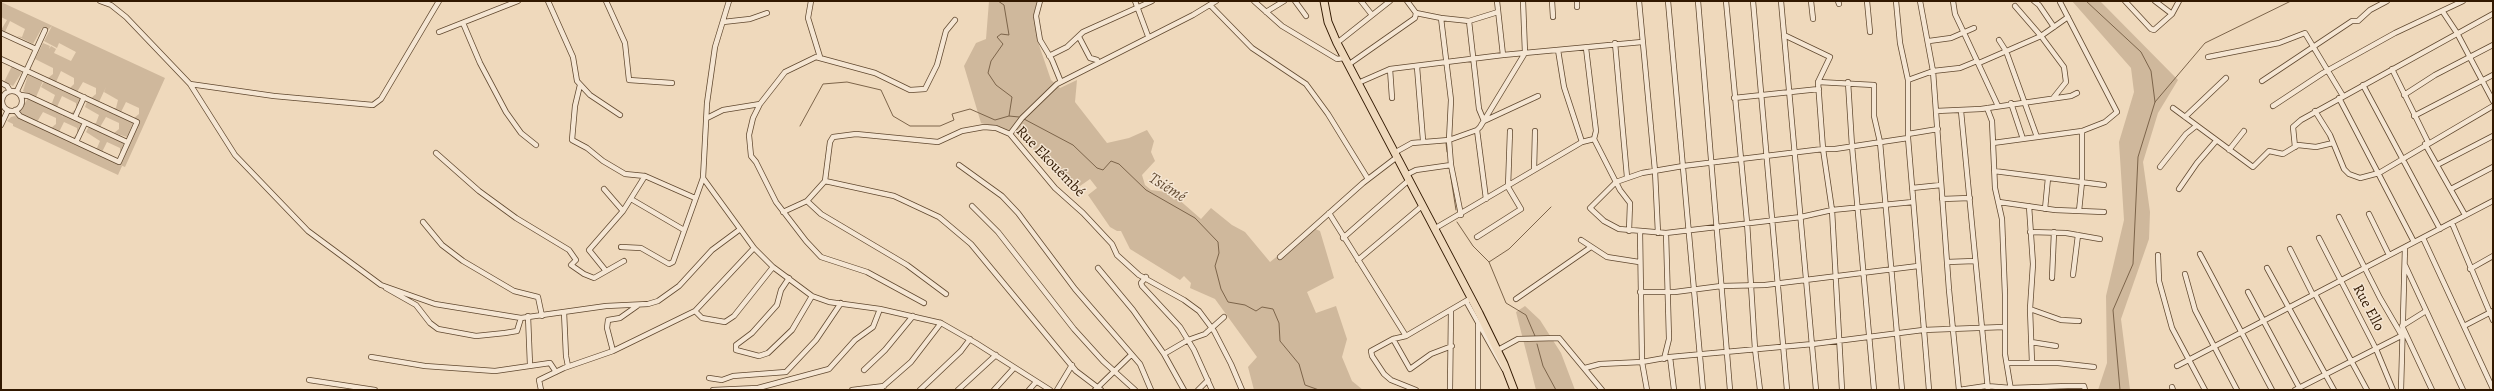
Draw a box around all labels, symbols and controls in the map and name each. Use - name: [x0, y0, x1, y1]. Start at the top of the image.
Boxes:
- street label: Rue Ekouémbé: [1012, 123, 1088, 201]
- water label: Tsiémé: [1145, 169, 1189, 207]
- street label: Rue Ello: [2348, 282, 2388, 334]

